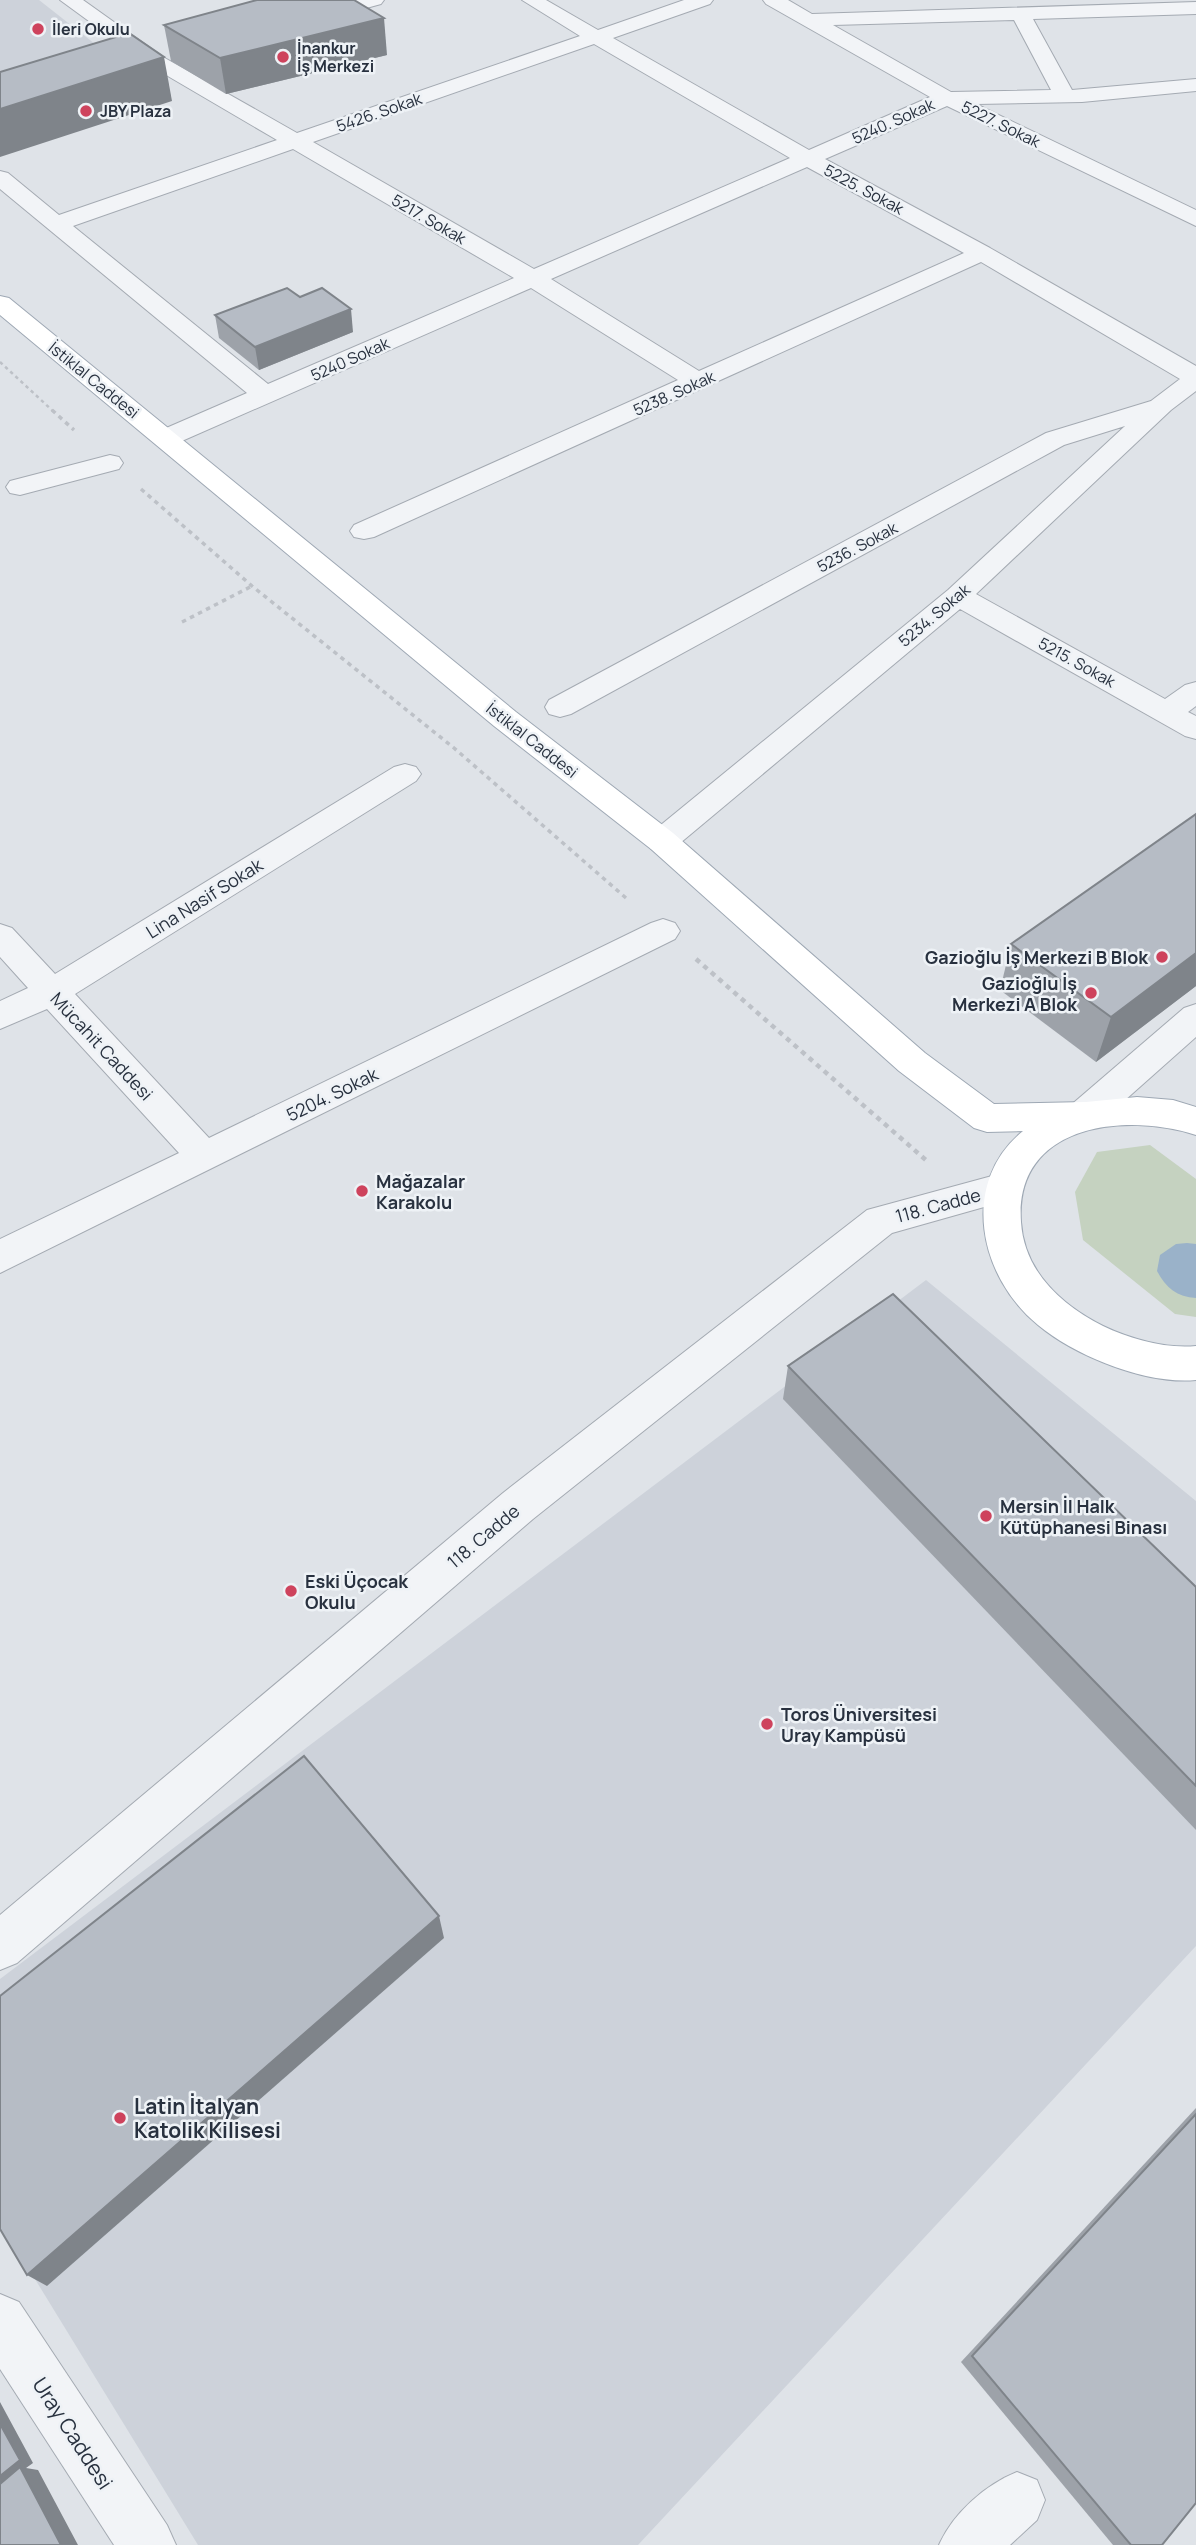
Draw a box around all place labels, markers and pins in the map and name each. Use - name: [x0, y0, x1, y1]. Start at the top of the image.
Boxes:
- place label: İleri Okulu: [52, 18, 130, 40]
- marker: İleri Okulu: [30, 21, 46, 37]
- place label: İnankur İş Merkezi: [297, 37, 374, 77]
- marker: İnankur İş Merkezi: [275, 49, 291, 65]
- place label: JBY Plaza: [100, 100, 171, 122]
- marker: JBY Plaza: [78, 103, 94, 119]
- place label: Gazioğlu İş Merkezi B Blok: [925, 945, 1149, 969]
- marker: Gazioğlu İş Merkezi B Blok: [1154, 949, 1170, 965]
- place label: Gazioğlu İş Merkezi A Blok: [952, 971, 1078, 1016]
- marker: Gazioğlu İş Merkezi A Blok: [1083, 985, 1099, 1001]
- place label: Mağazalar Karakolu: [376, 1169, 465, 1214]
- marker: Mağazalar Karakolu: [354, 1183, 370, 1199]
- place label: Mersin İl Halk Kütüphanesi Binası: [1000, 1494, 1167, 1539]
- marker: Mersin İl Halk Kütüphanesi Binası: [978, 1508, 994, 1524]
- place label: Eski Üçocak Okulu: [305, 1569, 409, 1614]
- marker: Eski Üçocak Okulu: [283, 1583, 299, 1599]
- place label: Toros Üniversitesi Uray Kampüsü: [781, 1702, 937, 1747]
- marker: Toros Üniversitesi Uray Kampüsü: [759, 1716, 775, 1732]
- place label: Latin İtalyan Katolik Kilisesi: [134, 2092, 281, 2144]
- marker: Latin İtalyan Katolik Kilisesi: [112, 2110, 128, 2126]

